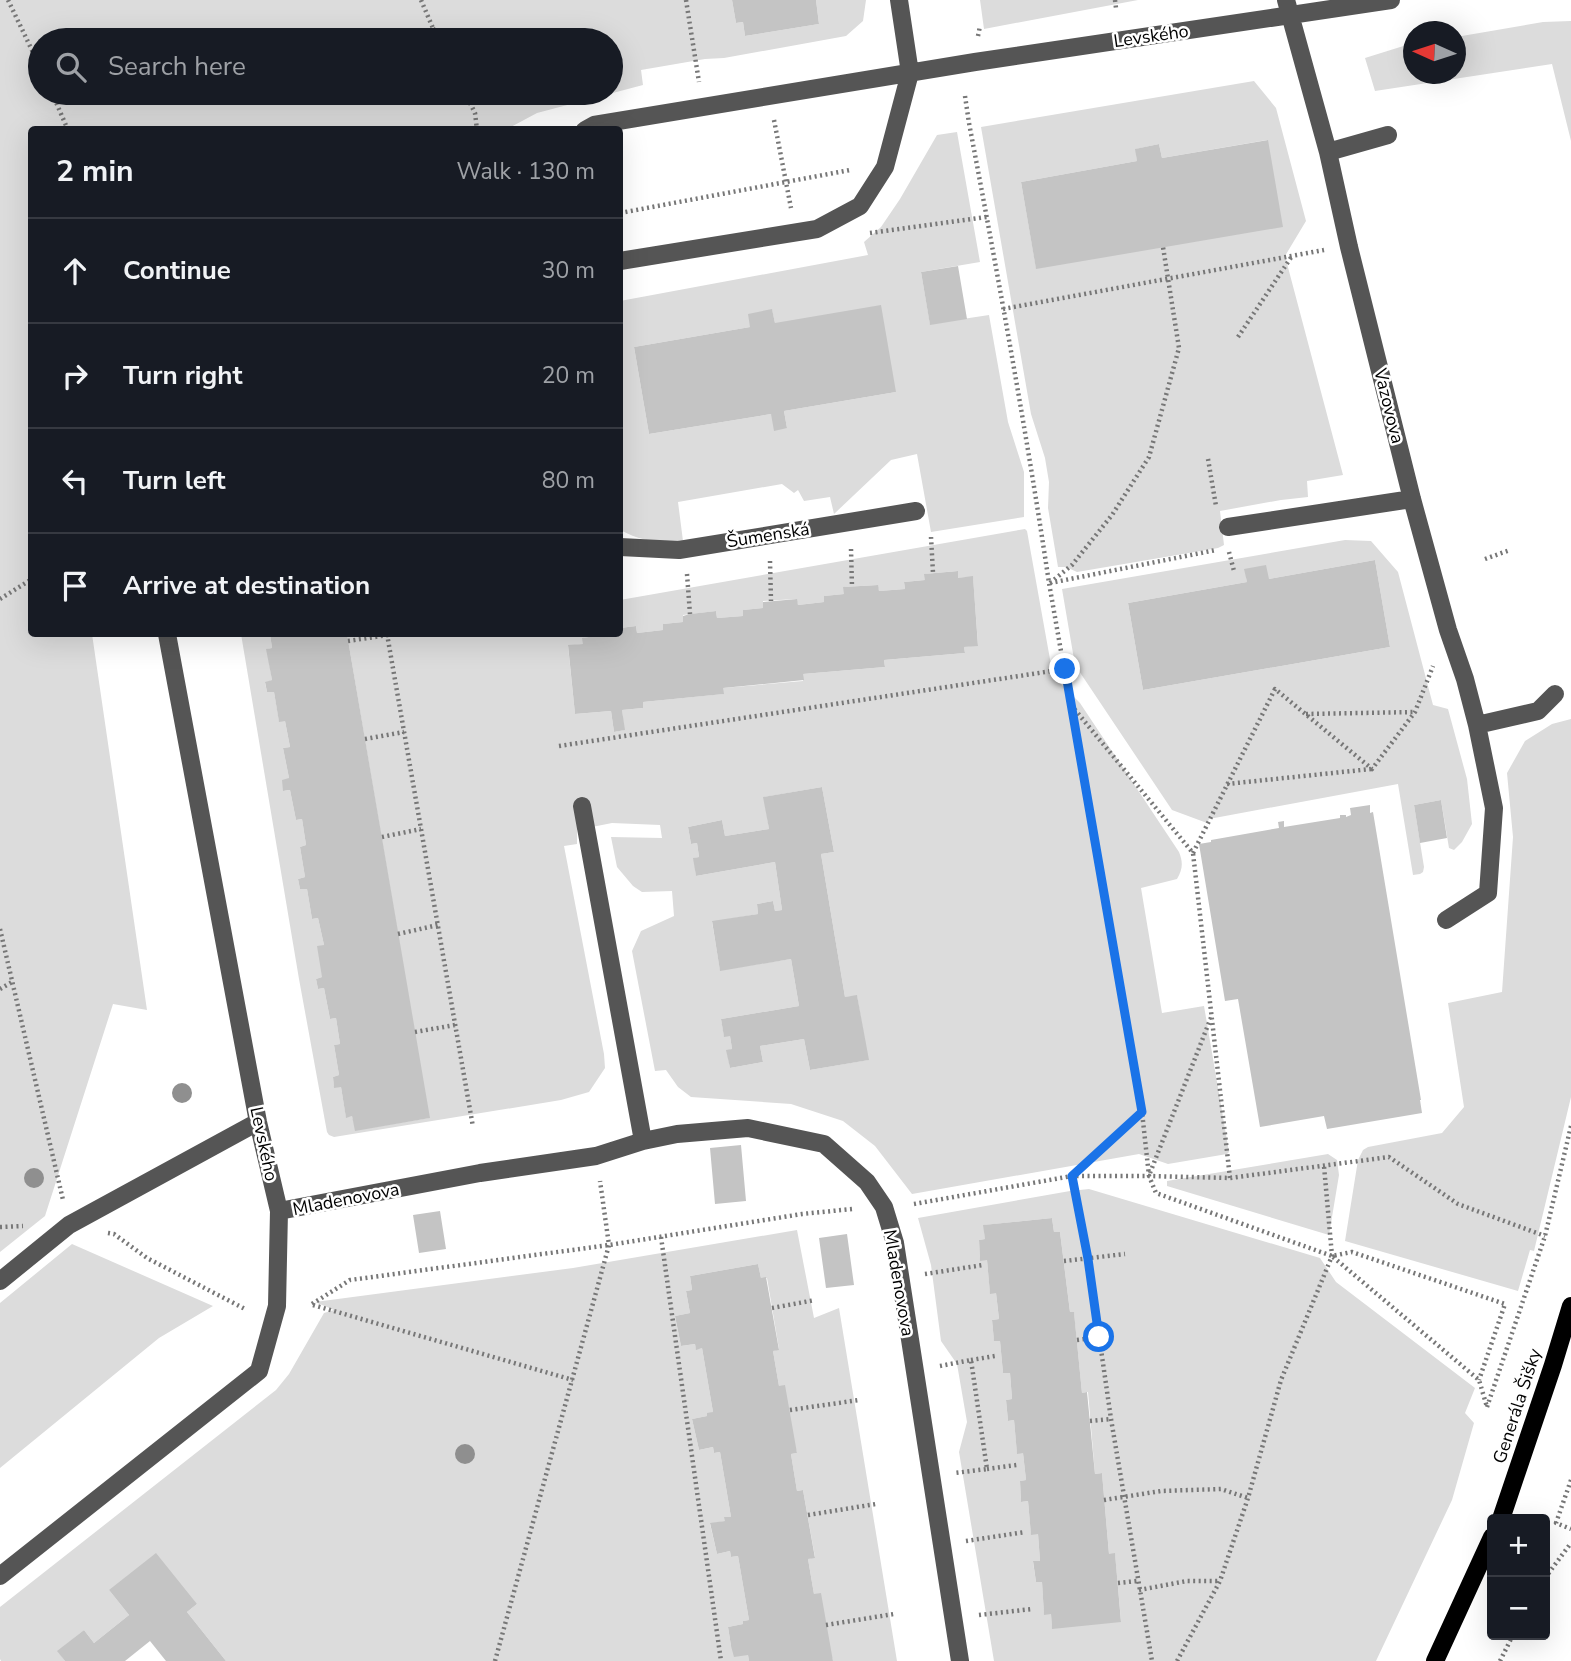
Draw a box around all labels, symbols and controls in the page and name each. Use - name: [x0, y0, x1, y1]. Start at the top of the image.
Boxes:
- street label: Levského: [1112, 19, 1190, 53]
- north arrow: [1403, 21, 1466, 84]
- search box: [28, 28, 623, 105]
- icon: search: [52, 48, 90, 86]
- text: Search here: [108, 49, 246, 84]
- text: 2 min: [56, 151, 134, 192]
- text: Walk · 130 m: [456, 156, 595, 187]
- icon: ahead: [56, 252, 94, 290]
- text: Continue: [123, 253, 231, 288]
- text: 30 m: [542, 255, 595, 286]
- icon: right: [56, 357, 94, 395]
- text: Turn right: [123, 358, 242, 393]
- text: 20 m: [542, 360, 595, 391]
- street label: Vazovova: [1368, 365, 1410, 446]
- icon: left: [56, 462, 94, 500]
- text: Turn left: [123, 463, 226, 498]
- text: 80 m: [542, 465, 595, 496]
- street label: Šumenská: [725, 517, 811, 553]
- icon: arrive: [56, 567, 94, 605]
- text: Arrive at destination: [123, 568, 370, 603]
- route end: [1049, 653, 1080, 684]
- street label: Levského: [244, 1105, 284, 1183]
- street label: Mladenovova: [291, 1177, 401, 1221]
- street label: Mladenovova: [878, 1228, 920, 1338]
- route start: [1083, 1321, 1114, 1352]
- street label: Generála Šišky: [1487, 1345, 1547, 1467]
- map controls: [1487, 1514, 1550, 1640]
- button: +: [1487, 1514, 1550, 1577]
- button: −: [1487, 1577, 1550, 1640]

